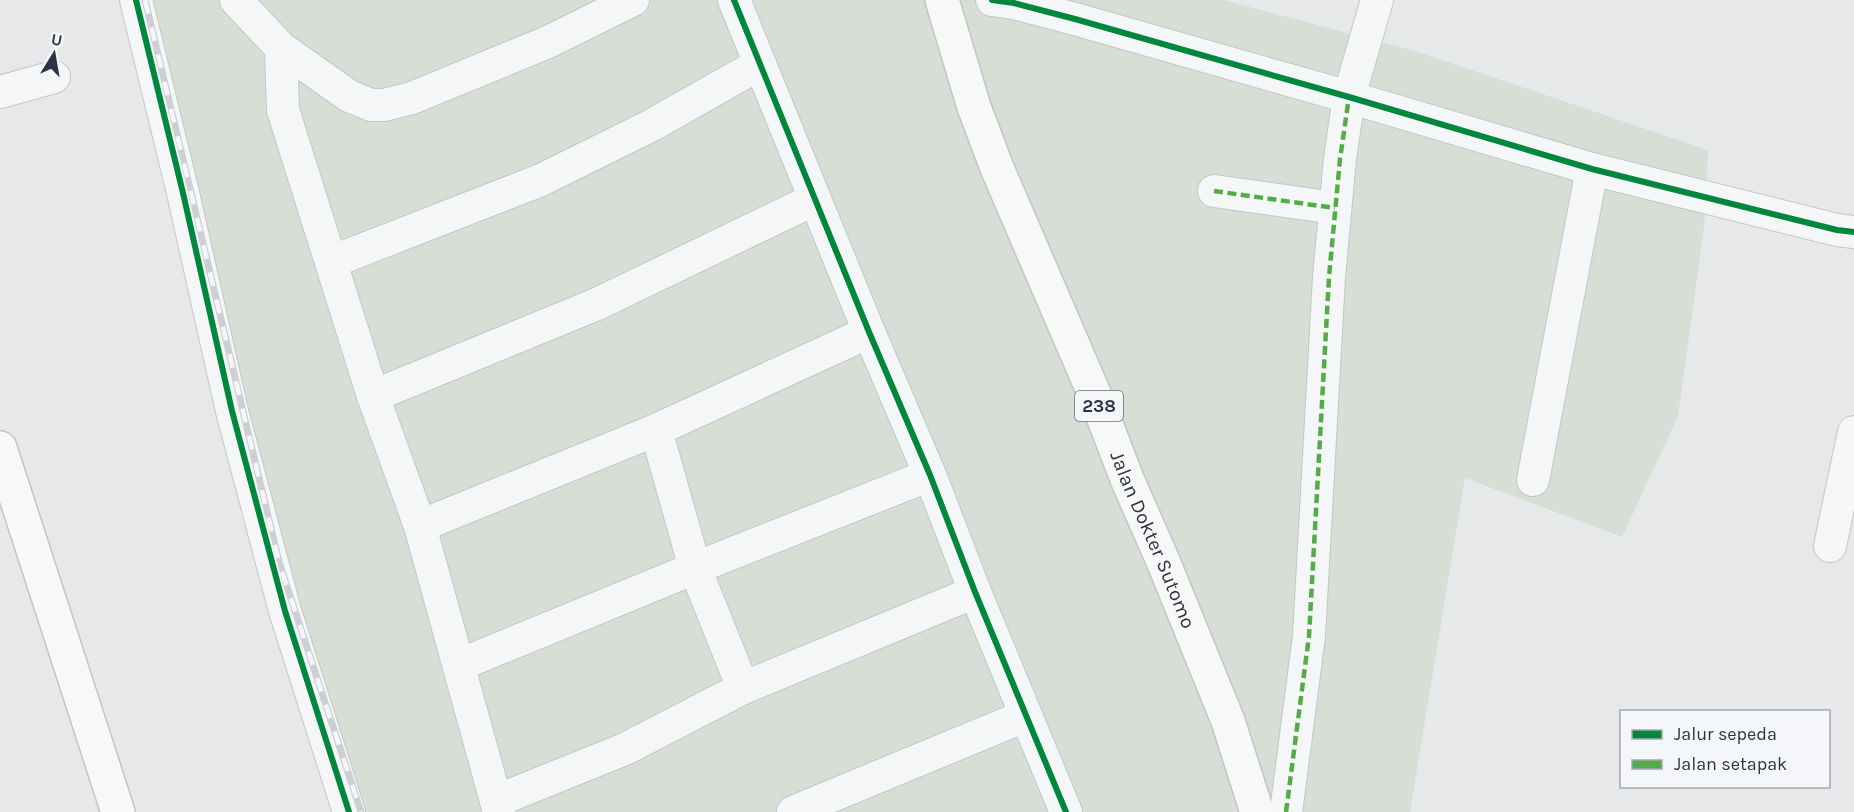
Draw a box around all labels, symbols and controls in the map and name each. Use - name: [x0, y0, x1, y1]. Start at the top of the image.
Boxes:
- north arrow: [24, 24, 84, 84]
- text: U: [50, 29, 64, 50]
- road number: 238: [1075, 391, 1123, 421]
- street label: Jalan Dokter Sutomo: [1105, 448, 1200, 632]
- legend: [1620, 710, 1830, 788]
- text: Jalur sepeda: [1674, 723, 1777, 745]
- text: Jalan setapak: [1674, 753, 1787, 775]

